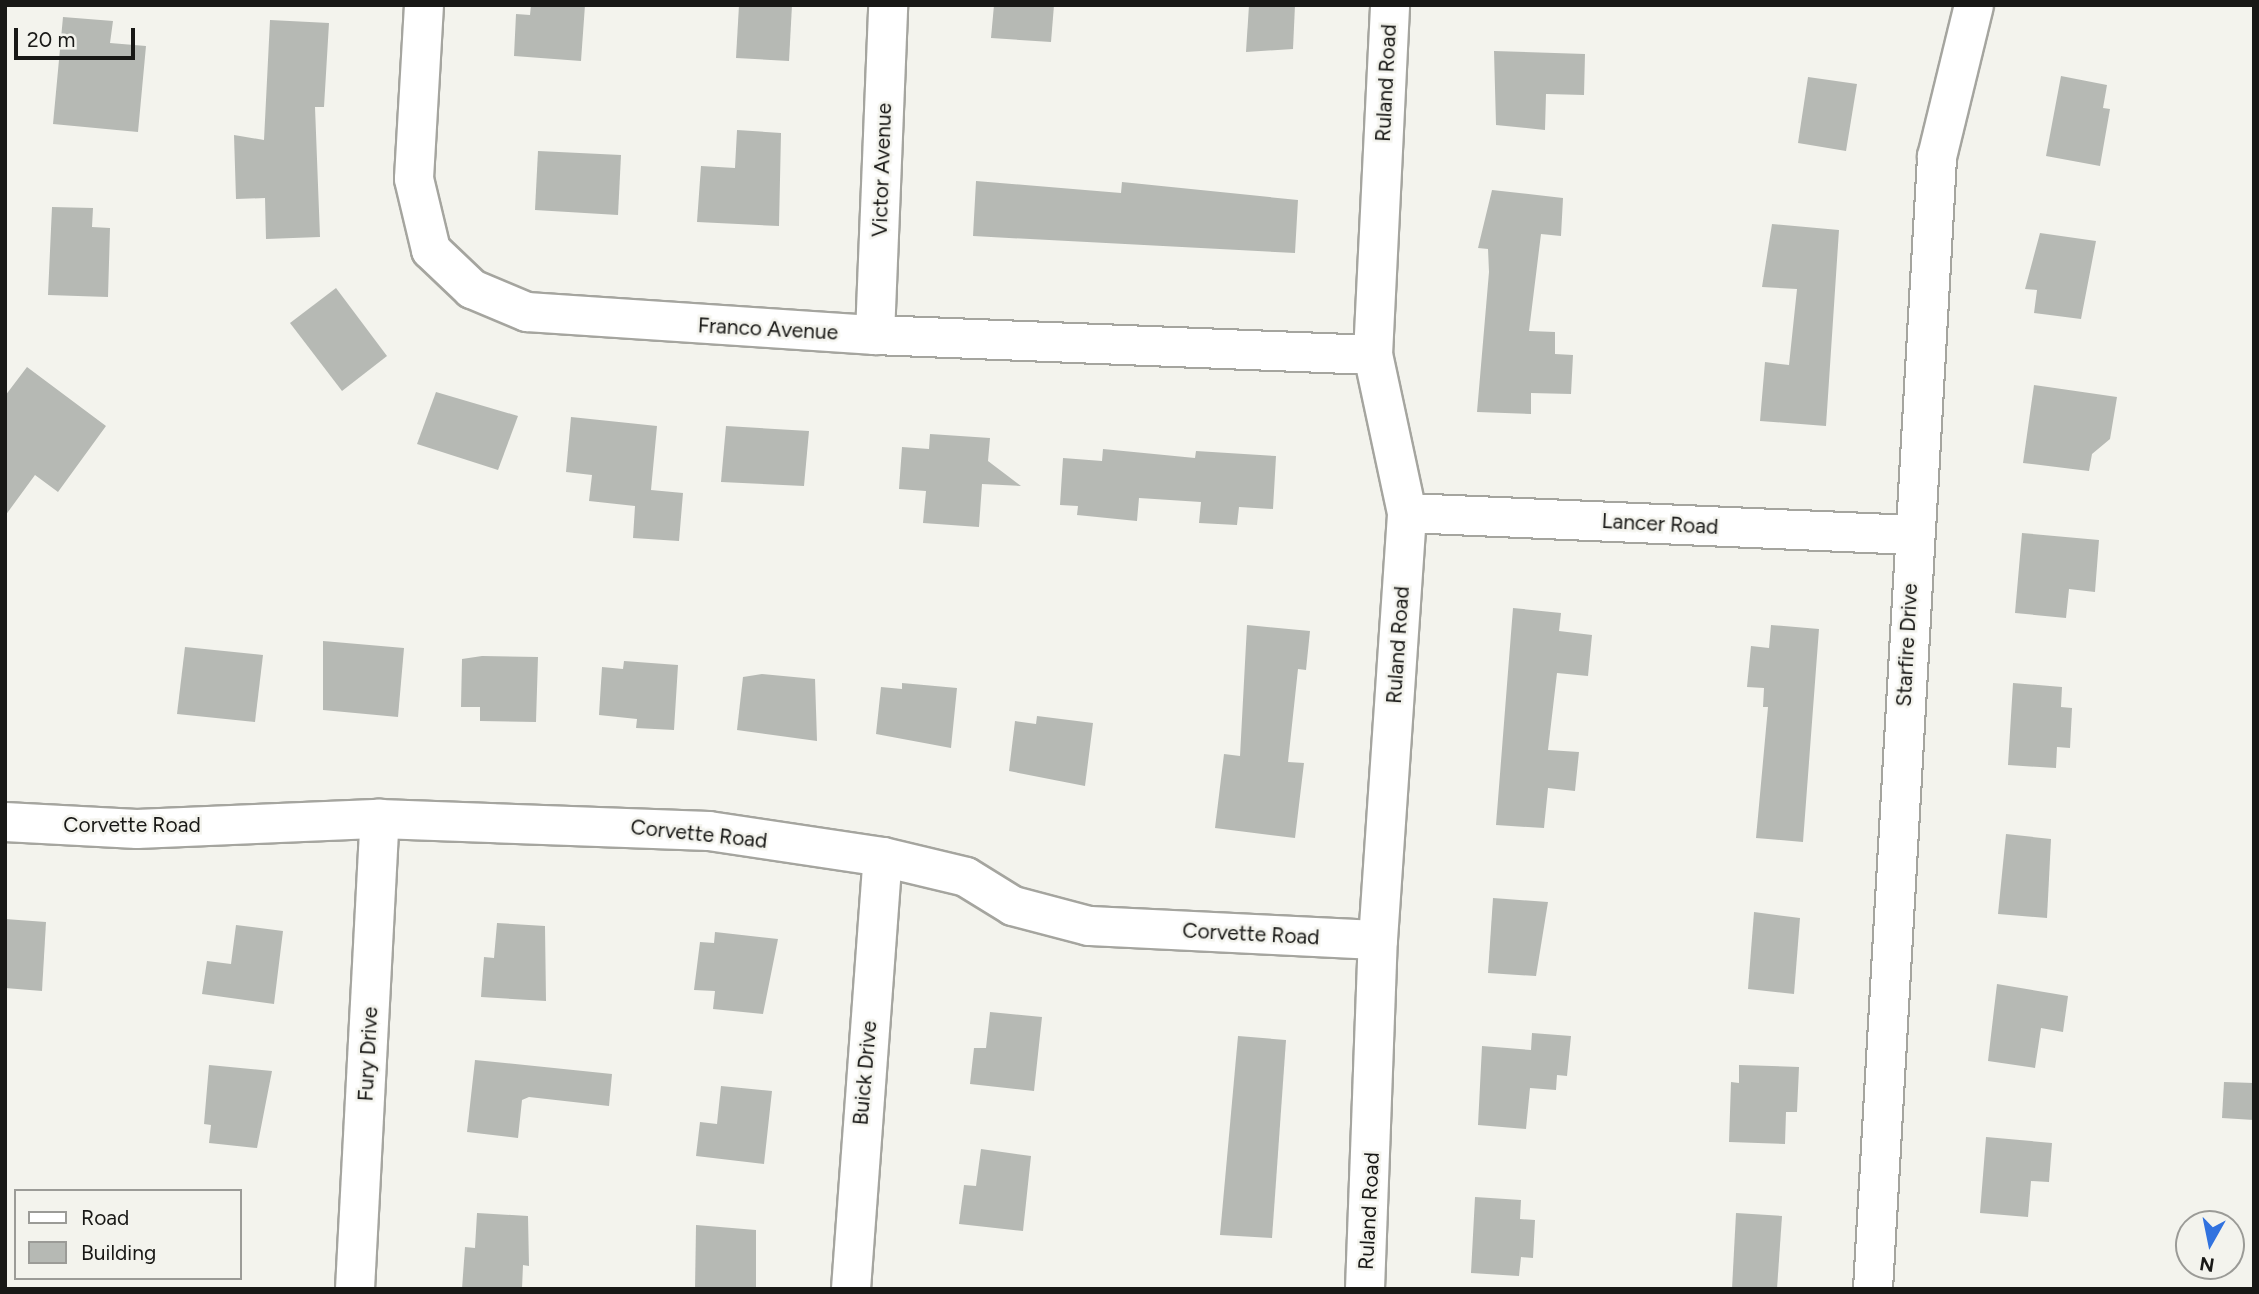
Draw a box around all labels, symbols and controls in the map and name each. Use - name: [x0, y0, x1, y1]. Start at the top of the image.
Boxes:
- scale bar: [18, 14, 138, 58]
- street label: Ruland Road: [1370, 24, 1402, 142]
- text: 20 m: [27, 27, 75, 52]
- street label: Victor Avenue: [867, 103, 897, 237]
- street label: Franco Avenue: [697, 313, 839, 345]
- street label: Lancer Road: [1601, 508, 1719, 540]
- street label: Starfire Drive: [1891, 583, 1923, 707]
- street label: Ruland Road: [1381, 585, 1415, 705]
- street label: Corvette Road: [63, 812, 201, 838]
- street label: Corvette Road: [629, 814, 769, 854]
- street label: Corvette Road: [1182, 918, 1320, 950]
- street label: Fury Drive: [353, 1006, 383, 1102]
- street label: Buick Drive: [848, 1020, 882, 1126]
- street label: Ruland Road: [1353, 1152, 1385, 1270]
- legend: [14, 1189, 242, 1280]
- text: Road: [81, 1205, 129, 1230]
- north arrow: [2175, 1210, 2245, 1280]
- text: Building: [81, 1240, 156, 1265]
- text: N: [2198, 1252, 2216, 1277]

